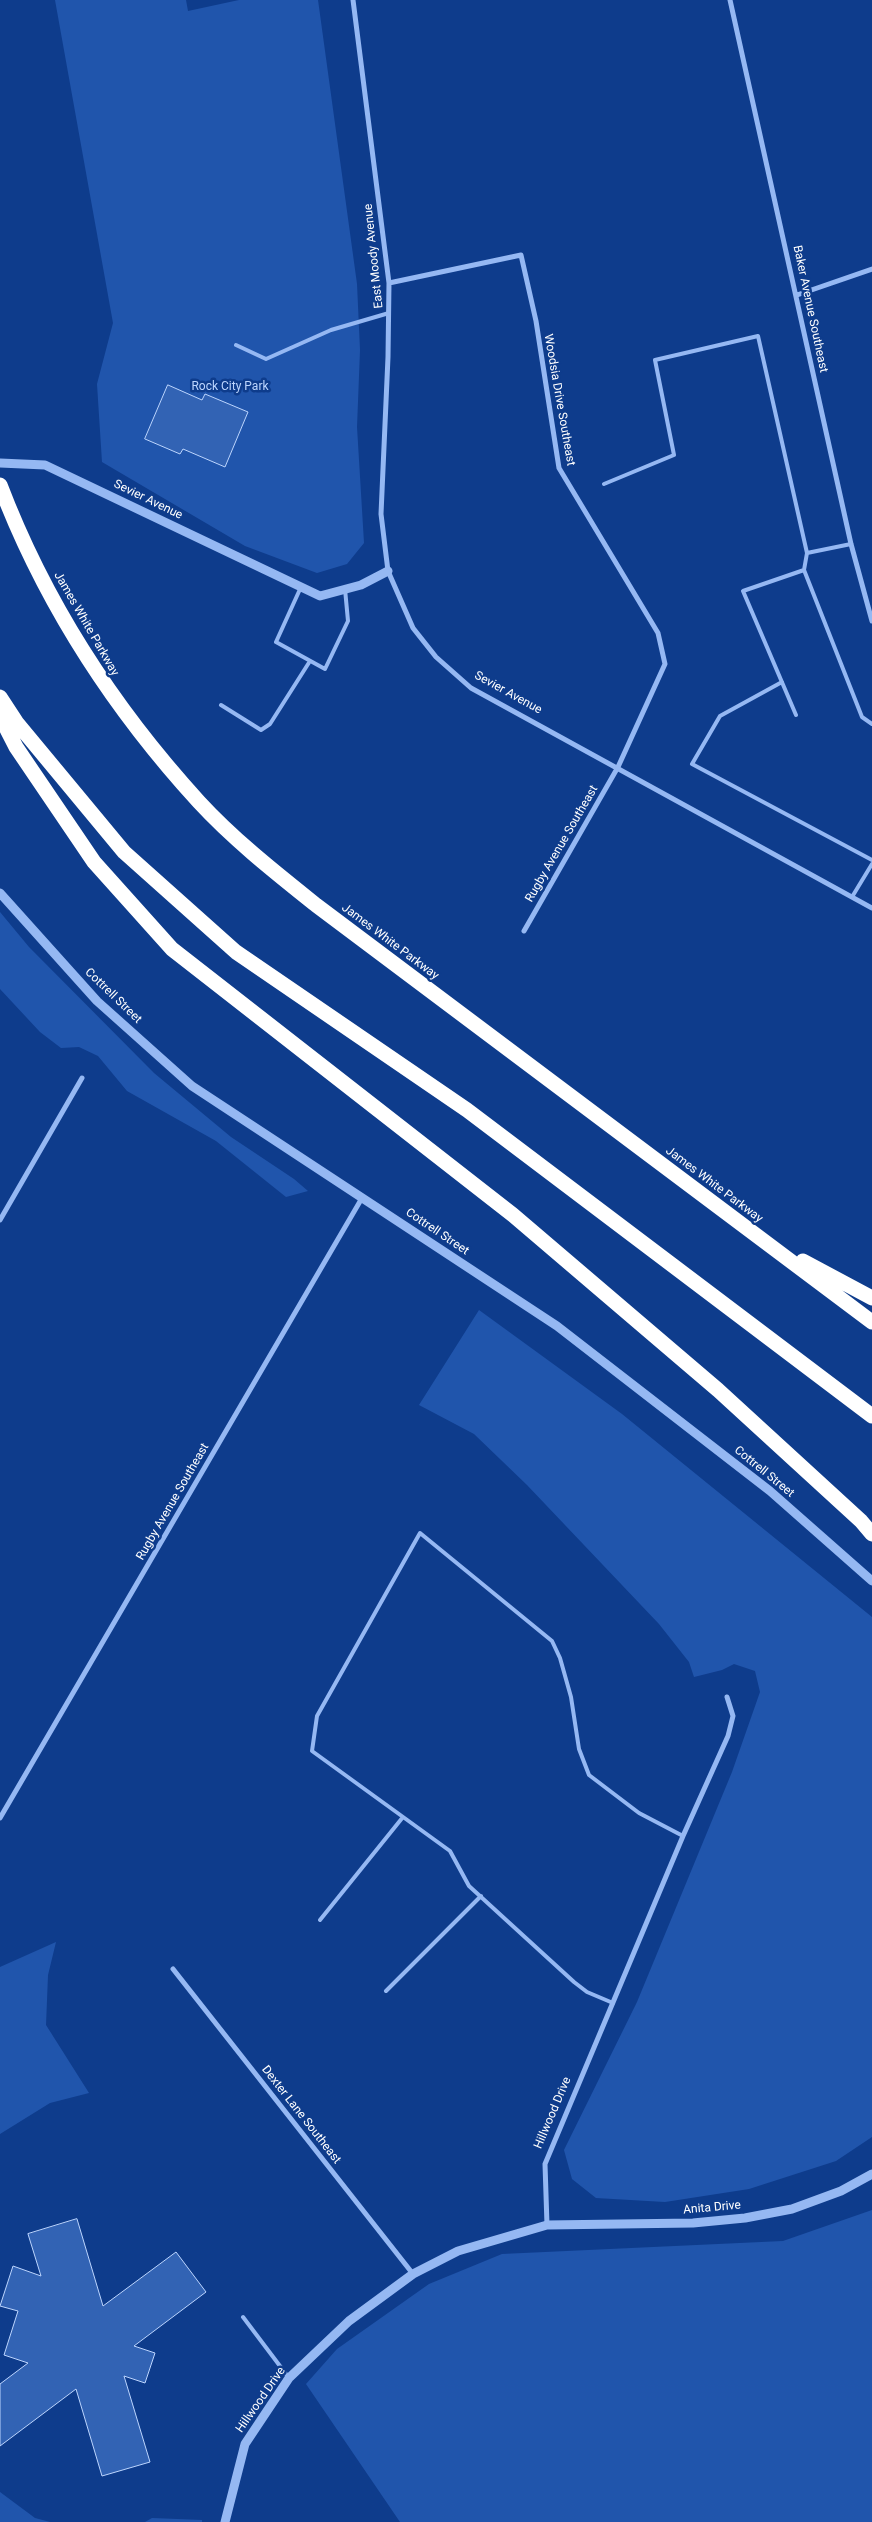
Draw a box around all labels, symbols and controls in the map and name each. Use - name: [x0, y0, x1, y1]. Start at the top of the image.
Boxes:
- street label: East Moody Avenue: [361, 203, 387, 309]
- street label: Baker Avenue Southeast: [789, 244, 831, 374]
- street label: Woodsia Drive Southeast: [540, 333, 578, 467]
- park label: Rock City Park: [191, 380, 269, 394]
- street label: Sevier Avenue: [111, 477, 185, 523]
- street label: James White Parkway: [50, 569, 122, 679]
- street label: Sevier Avenue: [472, 669, 544, 717]
- street label: Rugby Avenue Southeast: [523, 783, 601, 905]
- street label: James White Parkway: [339, 901, 441, 983]
- street label: Cottrell Street: [82, 965, 144, 1027]
- street label: James White Parkway: [663, 1144, 765, 1226]
- street label: Cottrell Street: [403, 1206, 471, 1258]
- street label: Rugby Avenue Southeast: [134, 1441, 212, 1563]
- street label: Cottrell Street: [731, 1443, 797, 1501]
- street label: Dexter Lane Southeast: [258, 2063, 344, 2167]
- street label: Hillwood Drive: [531, 2075, 575, 2151]
- street label: Anita Drive: [683, 2198, 741, 2218]
- street label: Hillwood Drive: [233, 2364, 289, 2436]

